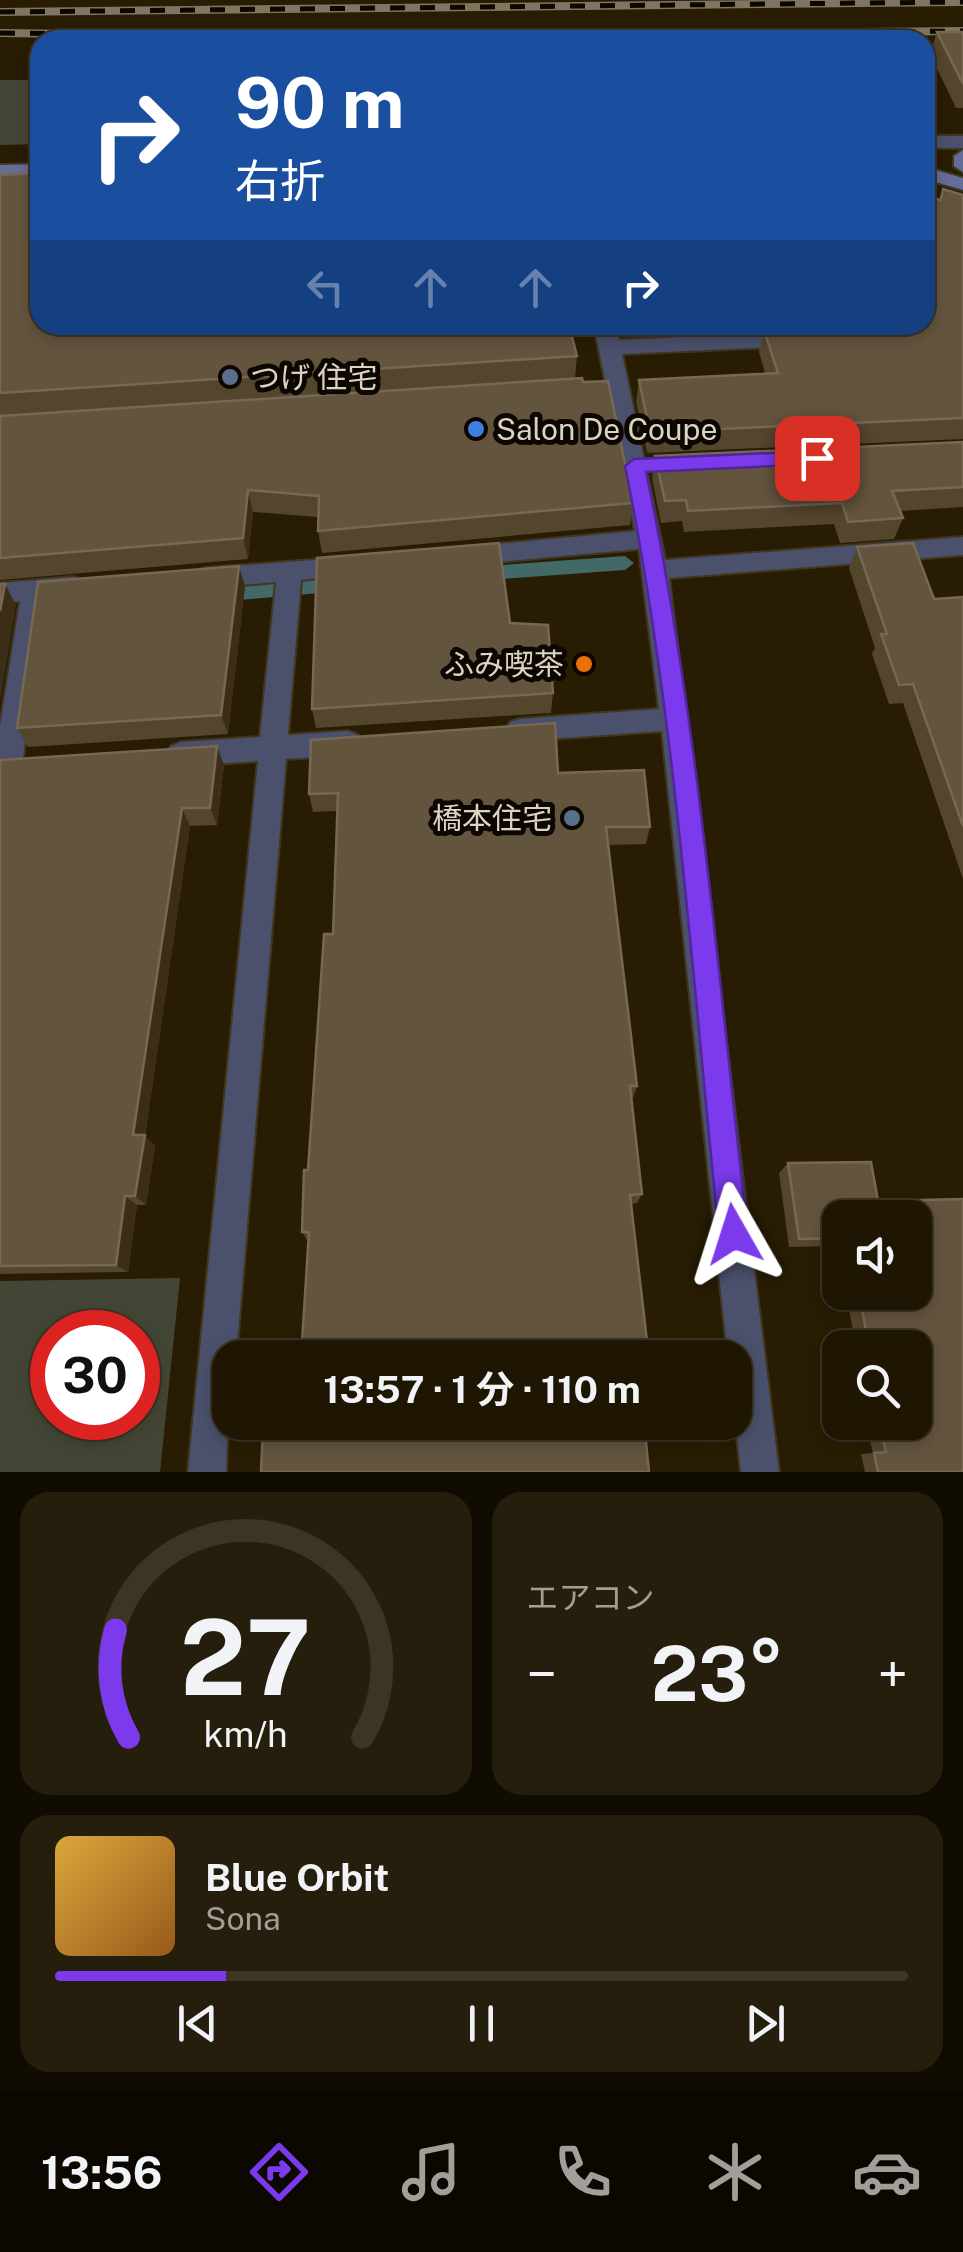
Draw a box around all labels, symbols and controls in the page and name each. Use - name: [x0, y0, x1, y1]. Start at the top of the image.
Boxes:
- text: 90 m: [235, 61, 405, 144]
- icon: right: [70, 70, 200, 200]
- text: 右折: [235, 154, 325, 207]
- icon: left: [298, 260, 353, 315]
- icon: ahead: [403, 260, 458, 315]
- icon: ahead: [508, 260, 563, 315]
- icon: right: [613, 260, 668, 315]
- place label: つげ 住宅: [250, 359, 377, 395]
- marker: つげ 住宅: [219, 366, 241, 388]
- place label: Salon De Coupe: [496, 411, 717, 447]
- pin: [775, 416, 860, 501]
- marker: Salon De Coupe: [465, 418, 487, 440]
- icon: arrive: [790, 431, 845, 486]
- place label: ふみ喫茶: [444, 646, 564, 682]
- marker: ふみ喫茶: [573, 653, 595, 675]
- place label: 橋本住宅: [432, 800, 552, 836]
- marker: 橋本住宅: [561, 807, 583, 829]
- position arrow: [682, 1182, 786, 1286]
- map controls: [822, 1200, 932, 1440]
- button: sound: [822, 1200, 932, 1310]
- speed limit sign: 30: [30, 1310, 160, 1440]
- button: search: [822, 1330, 932, 1440]
- text: 13:57 · 1 分 · 110 m: [323, 1367, 641, 1412]
- text: エアコン: [527, 1579, 655, 1616]
- text: 27: [180, 1596, 311, 1718]
- text: 23°: [651, 1630, 784, 1718]
- text: −: [527, 1642, 557, 1706]
- text: +: [878, 1642, 908, 1706]
- text: km/h: [204, 1713, 288, 1755]
- text: Blue Orbit: [205, 1855, 389, 1900]
- text: Sona: [205, 1900, 281, 1937]
- icon: previous: [170, 1996, 225, 2051]
- icon: pause: [454, 1996, 509, 2051]
- icon: next: [738, 1996, 793, 2051]
- icon: directions: [244, 2137, 314, 2207]
- icon: music: [396, 2137, 466, 2207]
- icon: phone: [548, 2137, 618, 2207]
- icon: climate: [700, 2137, 770, 2207]
- icon: car: [852, 2137, 922, 2207]
- text: 13:56: [41, 2146, 162, 2199]

